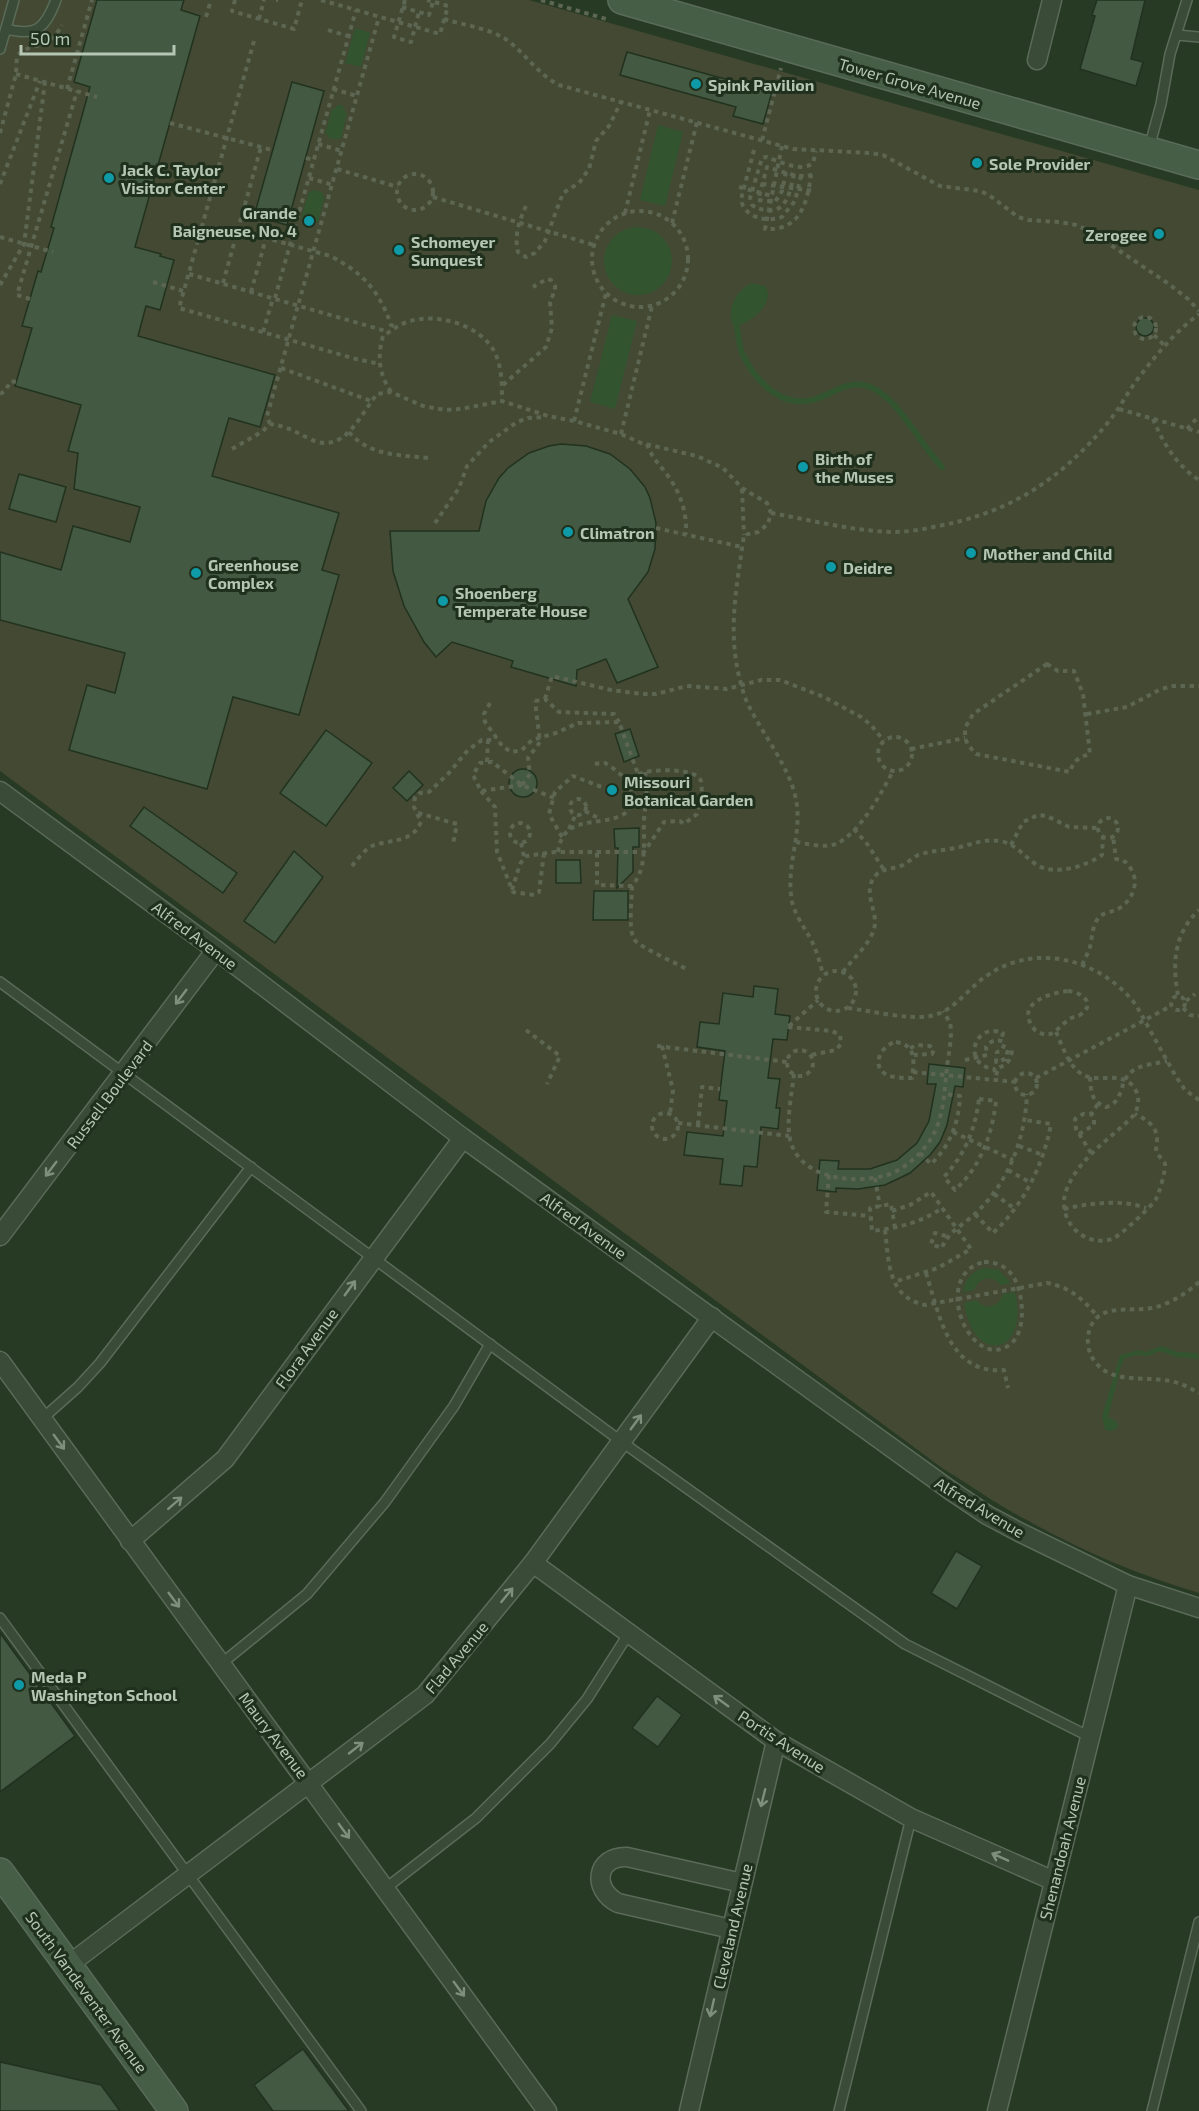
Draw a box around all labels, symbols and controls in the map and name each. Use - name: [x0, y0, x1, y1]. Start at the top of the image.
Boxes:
- scale bar: [21, 18, 174, 56]
- text: 50 m: [30, 27, 70, 49]
- street label: Tower Grove Avenue: [837, 54, 983, 112]
- place label: Spink Pavilion: [708, 75, 814, 94]
- marker: Spink Pavilion: [689, 77, 703, 91]
- place label: Sole Provider: [989, 154, 1090, 173]
- marker: Sole Provider: [970, 156, 984, 170]
- place label: Jack C. Taylor Visitor Center: [121, 160, 225, 197]
- marker: Jack C. Taylor Visitor Center: [102, 171, 116, 185]
- place label: Grande Baigneuse, No. 4: [172, 203, 297, 240]
- marker: Grande Baigneuse, No. 4: [302, 214, 316, 228]
- place label: Zerogee: [1085, 225, 1147, 244]
- marker: Zerogee: [1152, 227, 1166, 241]
- place label: Schomeyer Sunquest: [411, 232, 496, 269]
- marker: Schomeyer Sunquest: [392, 243, 406, 257]
- place label: Birth of the Muses: [815, 449, 894, 486]
- marker: Birth of the Muses: [796, 460, 810, 474]
- place label: Climatron: [580, 523, 655, 542]
- marker: Climatron: [561, 525, 575, 539]
- place label: Mother and Child: [983, 544, 1112, 563]
- marker: Mother and Child: [964, 546, 978, 560]
- place label: Greenhouse Complex: [208, 555, 299, 592]
- place label: Deidre: [843, 558, 893, 577]
- marker: Deidre: [824, 560, 838, 574]
- marker: Greenhouse Complex: [189, 566, 203, 580]
- place label: Shoenberg Temperate House: [455, 583, 587, 620]
- marker: Shoenberg Temperate House: [436, 594, 450, 608]
- place label: Missouri Botanical Garden: [624, 772, 753, 809]
- marker: Missouri Botanical Garden: [605, 783, 619, 797]
- street label: Alfred Avenue: [149, 897, 241, 973]
- one-way arrow: [175, 989, 188, 1005]
- street label: Russell Boulevard: [62, 1036, 156, 1152]
- one-way arrow: [45, 1161, 57, 1177]
- street label: Alfred Avenue: [537, 1187, 631, 1263]
- one-way arrow: [344, 1281, 357, 1297]
- street label: Flora Avenue: [271, 1304, 341, 1392]
- one-way arrow: [630, 1414, 642, 1430]
- one-way arrow: [53, 1434, 65, 1450]
- street label: Alfred Avenue: [932, 1473, 1028, 1541]
- one-way arrow: [167, 1496, 182, 1510]
- one-way arrow: [500, 1588, 514, 1603]
- one-way arrow: [168, 1591, 180, 1607]
- street label: Flad Avenue: [420, 1617, 492, 1697]
- place label: Meda P Washington School: [31, 1667, 178, 1704]
- marker: Meda P Washington School: [12, 1678, 26, 1692]
- street label: Maury Avenue: [235, 1688, 313, 1782]
- one-way arrow: [714, 1694, 730, 1707]
- street label: Portis Avenue: [735, 1706, 829, 1776]
- one-way arrow: [348, 1741, 364, 1754]
- street label: Shenandoah Avenue: [1035, 1774, 1089, 1922]
- one-way arrow: [756, 1788, 768, 1807]
- one-way arrow: [338, 1822, 351, 1838]
- one-way arrow: [992, 1851, 1010, 1862]
- street label: Cleveland Avenue: [708, 1861, 756, 1991]
- street label: South Vandeventer Avenue: [22, 1908, 152, 2076]
- one-way arrow: [453, 1980, 465, 1996]
- one-way arrow: [706, 1998, 718, 2017]

